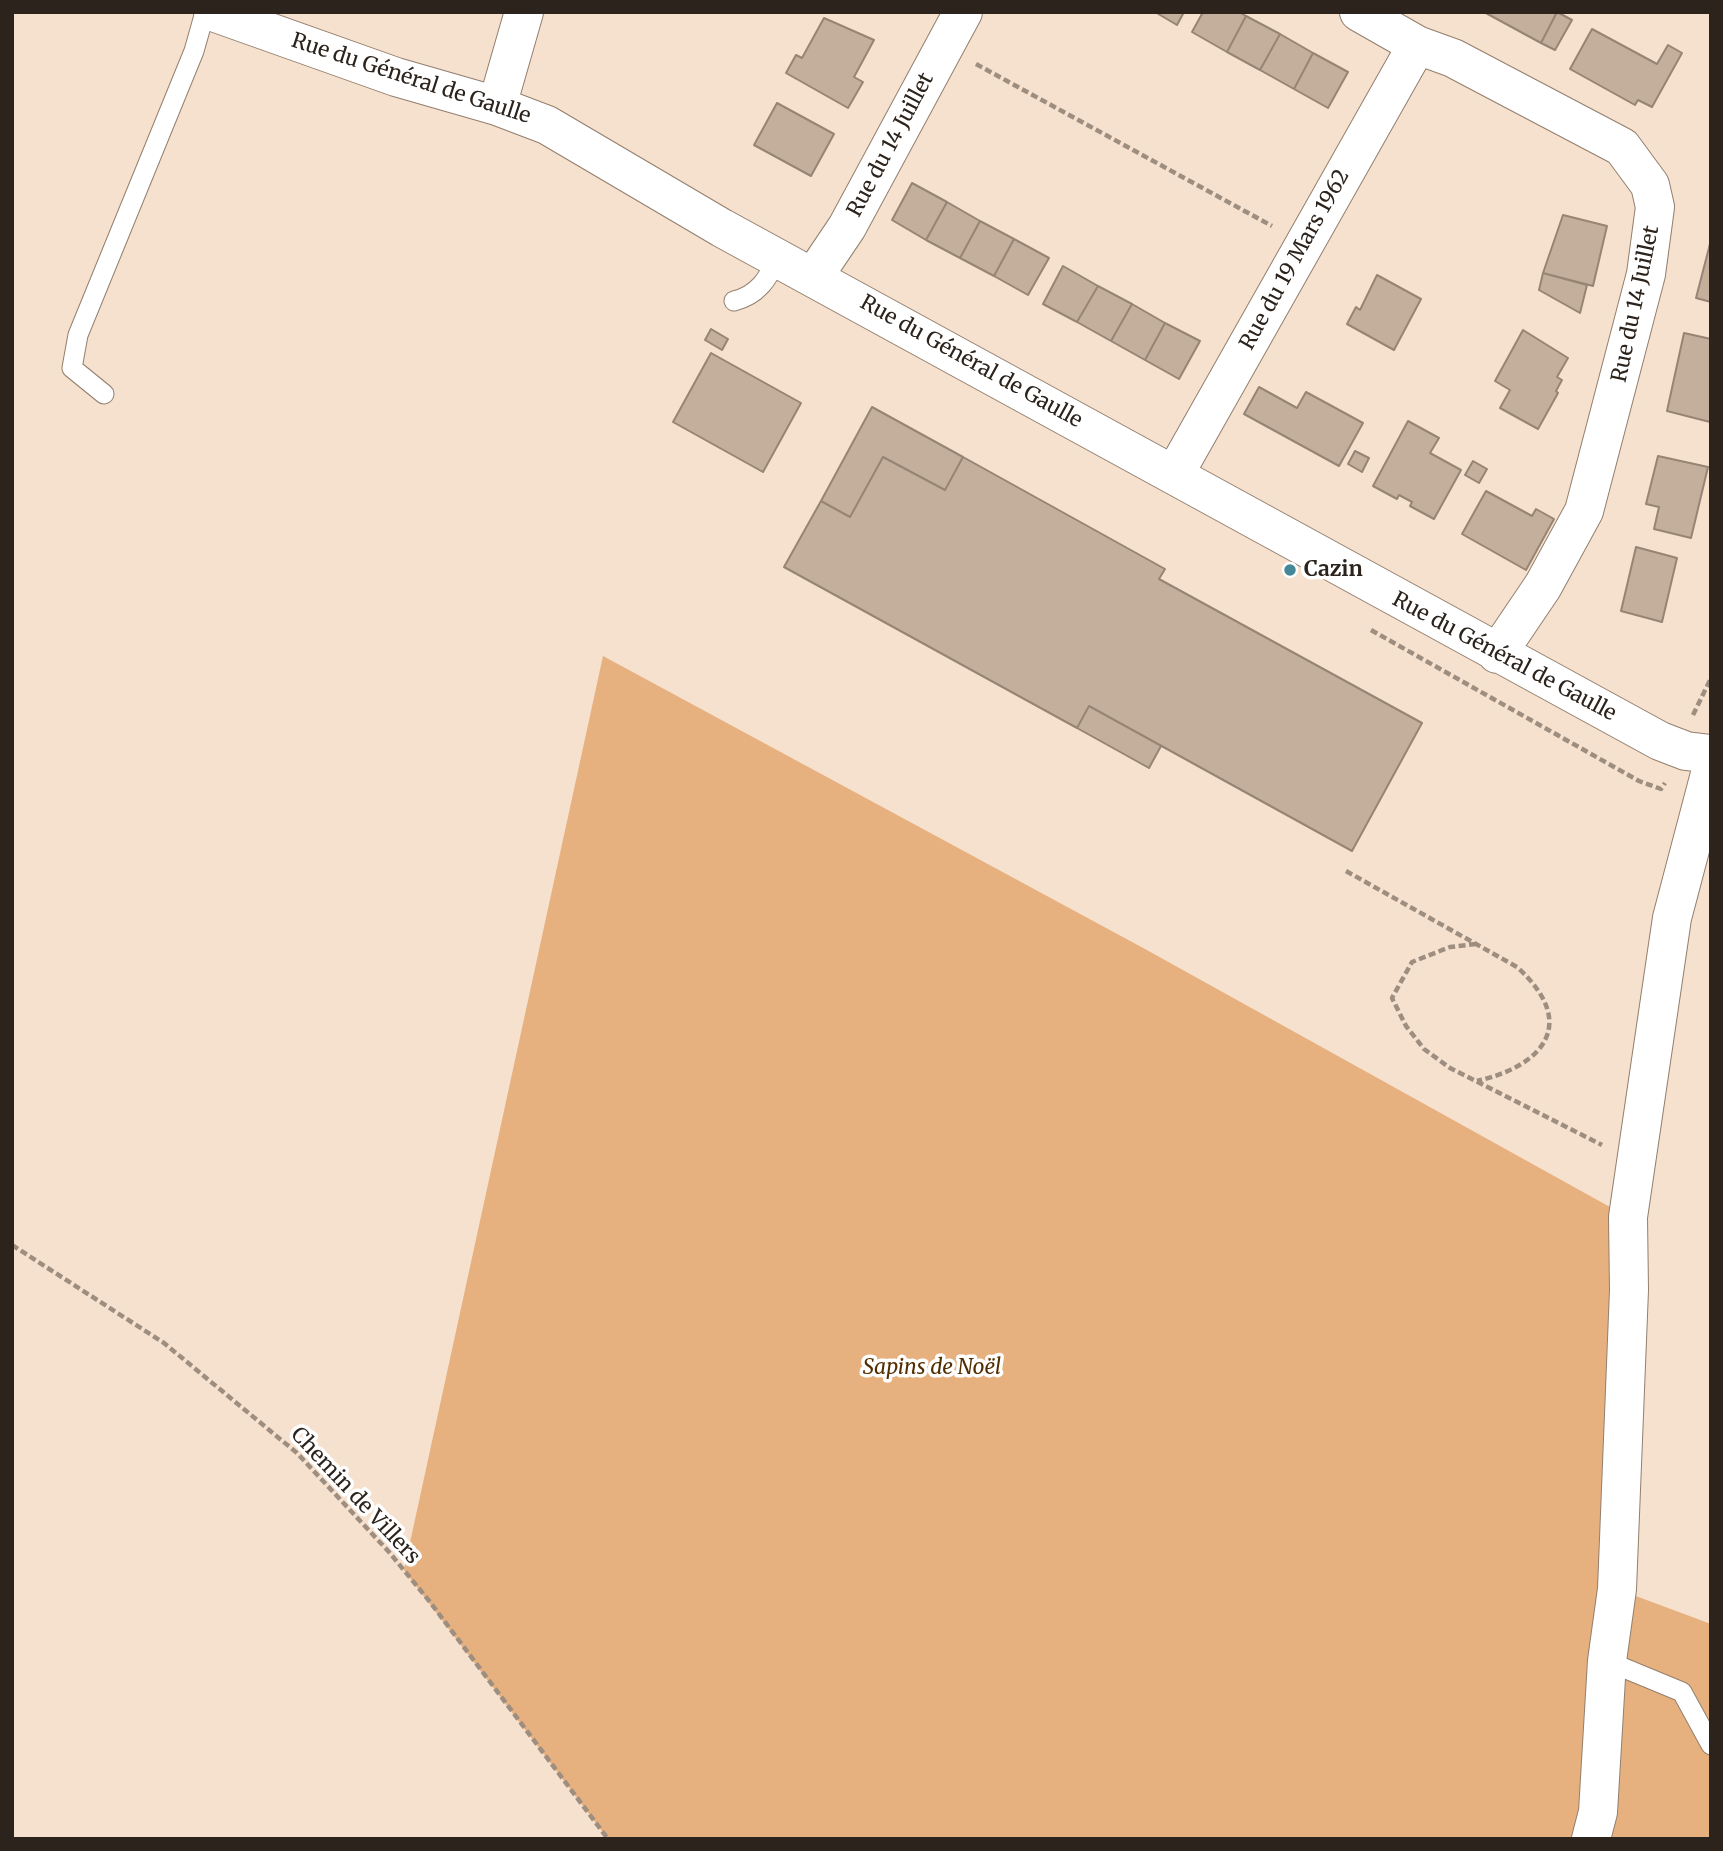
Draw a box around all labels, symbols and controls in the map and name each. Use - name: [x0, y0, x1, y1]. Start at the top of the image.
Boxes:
- street label: Rue du Général de Gaulle: [288, 28, 534, 130]
- street label: Rue du 14 Juillet: [842, 69, 940, 221]
- street label: Rue du 19 Mars 1962: [1235, 165, 1355, 355]
- street label: Rue du 14 Juillet: [1607, 223, 1665, 385]
- street label: Rue du Général de Gaulle: [856, 290, 1086, 434]
- place label: Cazin: [1304, 557, 1363, 583]
- marker: Cazin: [1282, 562, 1298, 578]
- street label: Rue du Général de Gaulle: [1388, 587, 1620, 727]
- park label: Sapins de Noël: [863, 1355, 1001, 1381]
- street label: Chemin de Villers: [285, 1422, 425, 1570]

